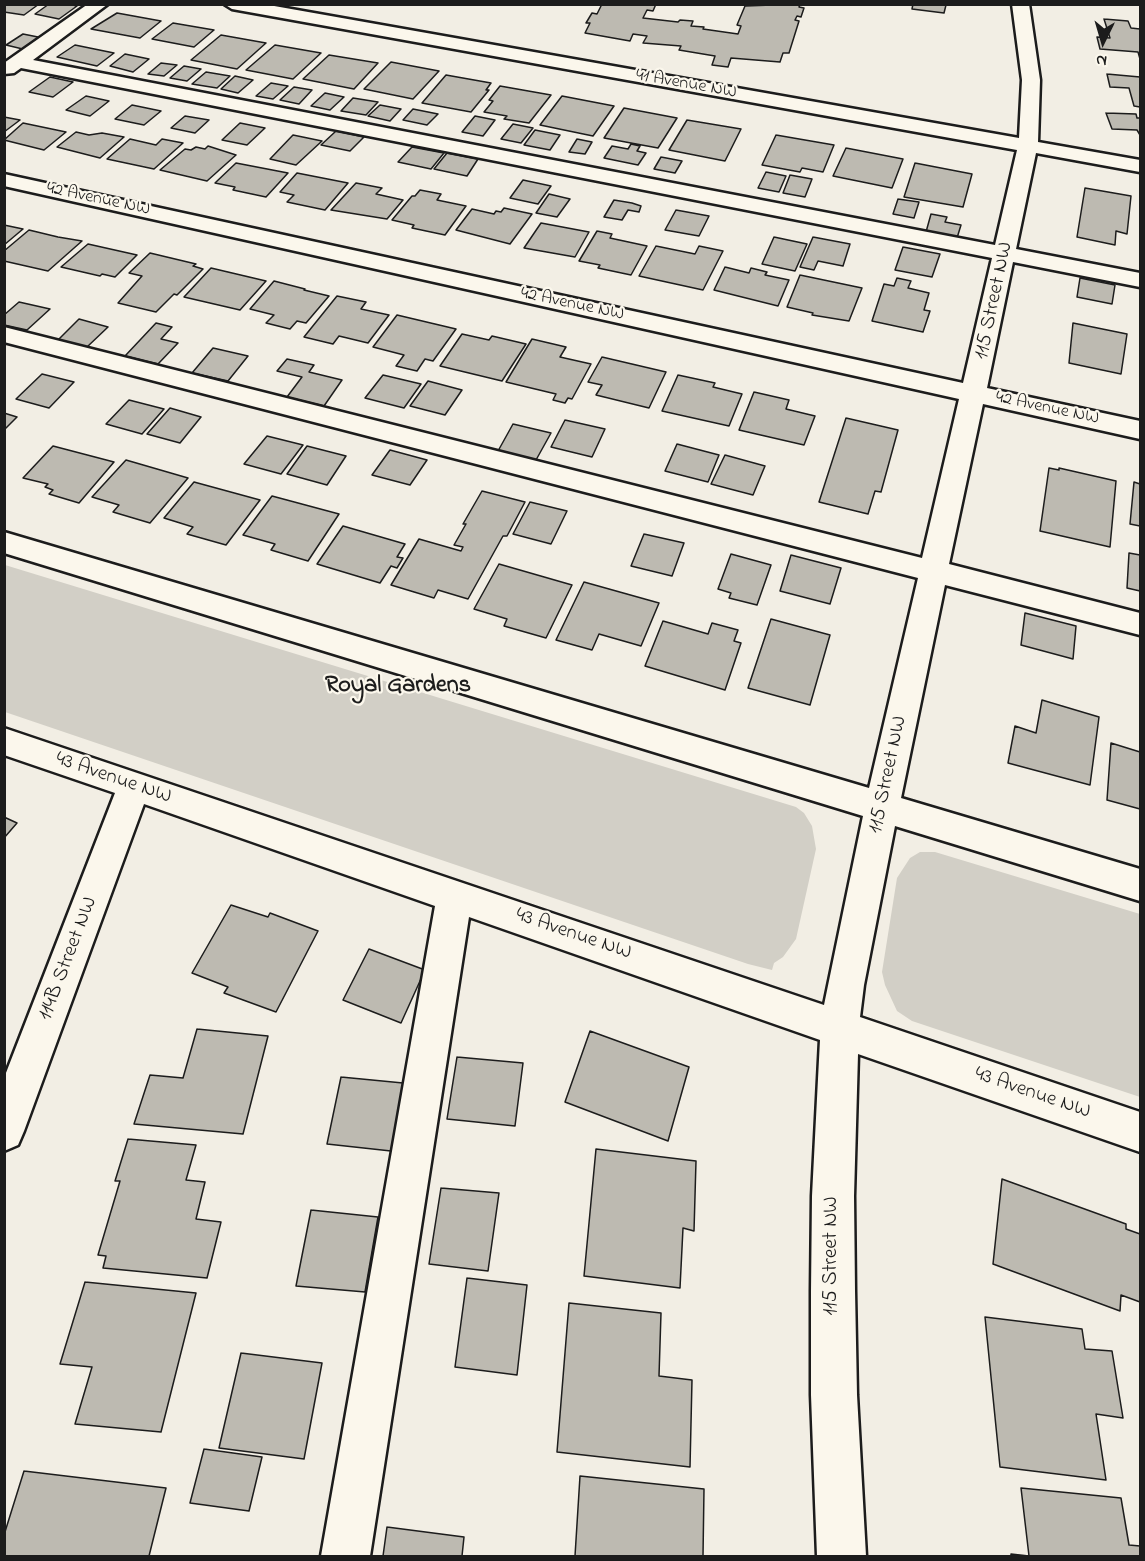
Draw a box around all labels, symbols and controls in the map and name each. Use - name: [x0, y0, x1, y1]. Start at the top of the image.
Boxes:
- north arrow: [1073, 12, 1133, 72]
- text: N: [1095, 48, 1108, 72]
- street label: 41 Avenue NW: [634, 66, 738, 104]
- street label: 42 Avenue NW: [44, 178, 152, 222]
- street label: 115 Street NW: [970, 240, 1020, 362]
- street label: 42 Avenue NW: [518, 283, 626, 327]
- street label: 42 Avenue NW: [993, 387, 1101, 431]
- district label: Royal Gardens: [325, 673, 471, 701]
- street label: 115 Street NW: [864, 714, 914, 836]
- street label: 43 Avenue NW: [52, 747, 174, 811]
- street label: 114B Street NW: [34, 894, 104, 1024]
- street label: 43 Avenue NW: [512, 903, 634, 967]
- street label: 43 Avenue NW: [971, 1062, 1093, 1126]
- street label: 115 Street NW: [820, 1196, 846, 1316]

